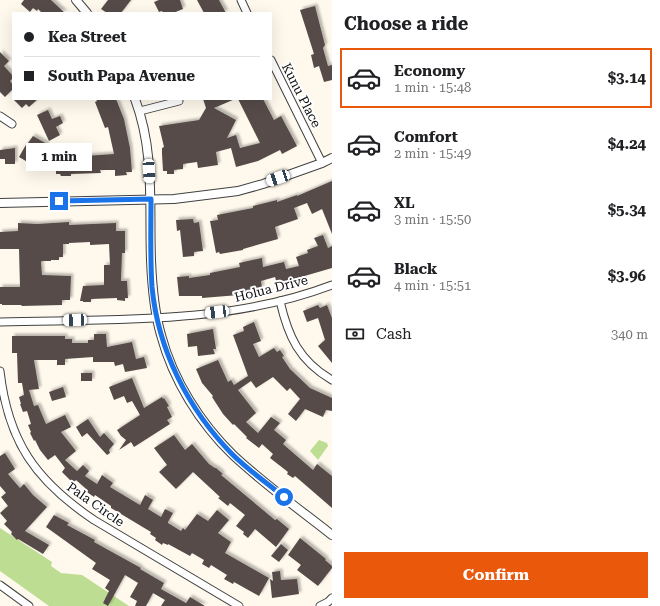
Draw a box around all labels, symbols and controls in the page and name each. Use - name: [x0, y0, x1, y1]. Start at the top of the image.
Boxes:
- text: Choose a ride: [344, 13, 468, 34]
- text: Kea Street: [48, 28, 127, 46]
- street label: Kunu Place: [279, 60, 324, 130]
- icon: car: [346, 60, 382, 96]
- text: Economy: [394, 62, 465, 80]
- text: South Papa Avenue: [48, 67, 195, 85]
- text: $3.14: [608, 69, 646, 87]
- text: 1 min · 15:48: [394, 80, 471, 95]
- icon: car: [346, 126, 382, 162]
- text: Comfort: [394, 128, 458, 146]
- text: $4.24: [608, 135, 646, 153]
- callout: 1 min: [26, 143, 92, 171]
- text: 2 min · 15:49: [394, 146, 471, 161]
- text: 1 min: [41, 149, 77, 164]
- car: [142, 159, 156, 183]
- car: [265, 168, 291, 188]
- route end: [50, 192, 68, 210]
- icon: car: [346, 192, 382, 228]
- text: XL: [394, 194, 415, 212]
- text: $5.34: [608, 201, 646, 219]
- text: 3 min · 15:50: [394, 212, 471, 227]
- icon: car: [346, 258, 382, 294]
- text: Black: [394, 260, 437, 278]
- text: $3.96: [608, 267, 646, 285]
- street label: Holua Drive: [233, 272, 309, 305]
- text: 4 min · 15:51: [394, 278, 471, 293]
- car: [204, 305, 230, 319]
- car: [63, 314, 87, 326]
- icon: cash: [344, 323, 366, 345]
- text: Cash: [376, 325, 412, 343]
- text: 340 m: [611, 327, 648, 342]
- street label: Pala Circle: [64, 479, 127, 530]
- route start: [275, 488, 293, 506]
- button: Confirm: [344, 552, 648, 598]

